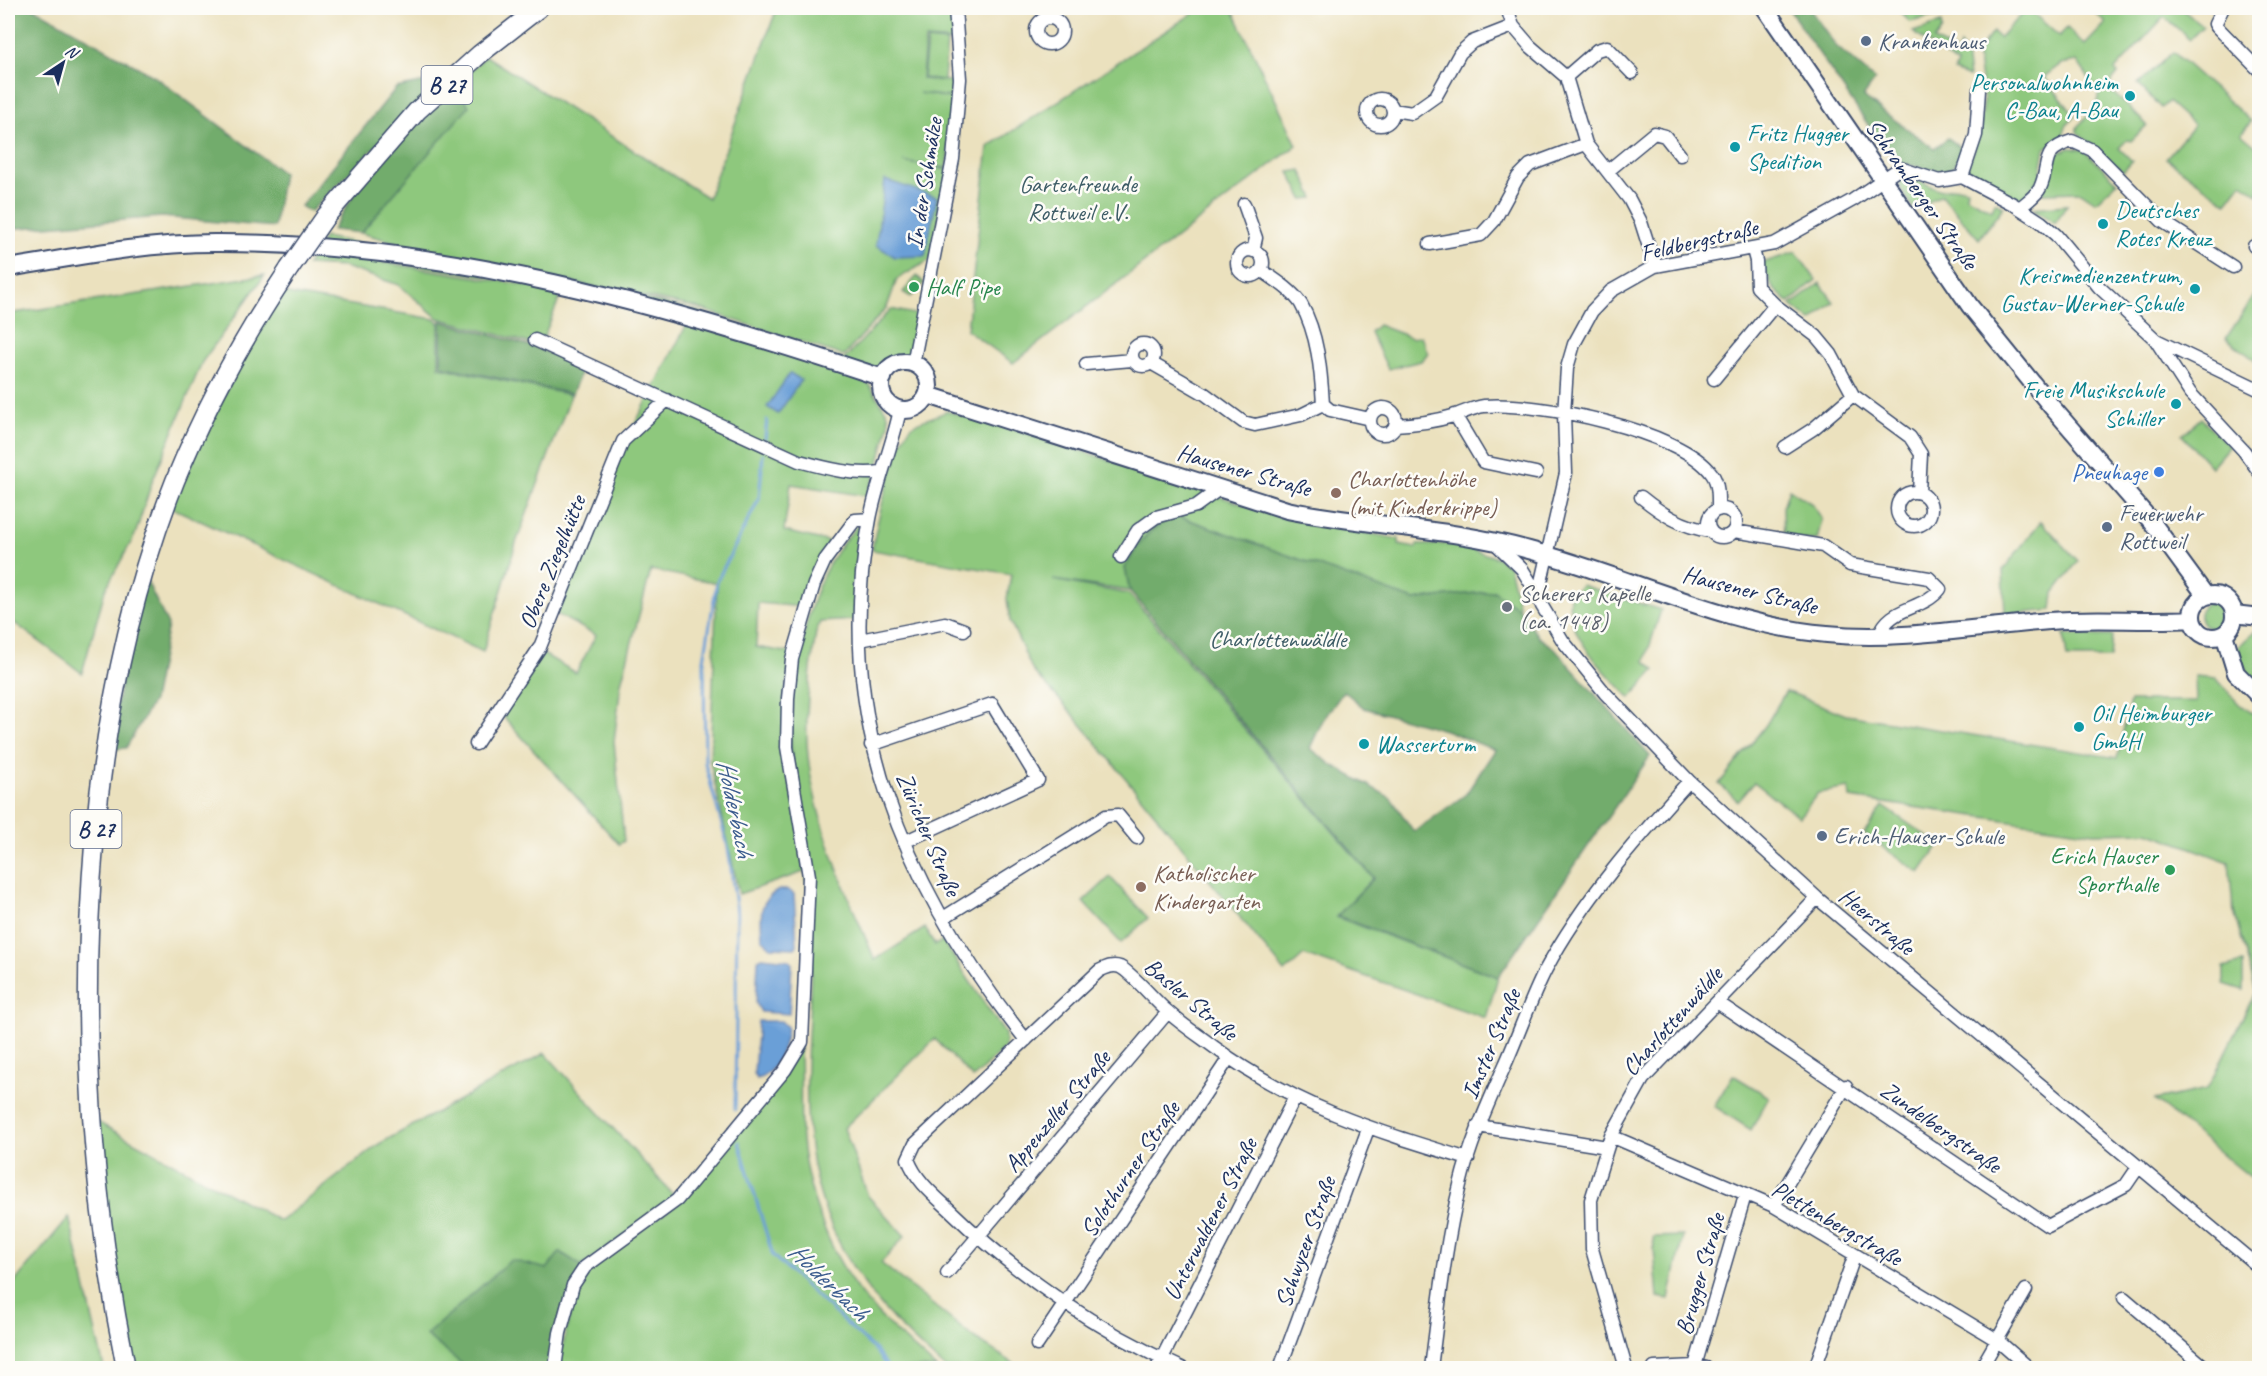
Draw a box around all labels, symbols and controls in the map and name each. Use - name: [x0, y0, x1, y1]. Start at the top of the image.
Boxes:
- place label: Krankenhaus: [1878, 26, 1987, 56]
- north arrow: [33, 33, 93, 93]
- marker: Krankenhaus: [1859, 34, 1873, 48]
- text: N: [61, 41, 84, 64]
- road number: B 27: [422, 66, 472, 104]
- place label: Personalwohnheim C-Bau, A-Bau: [1970, 67, 2120, 125]
- marker: Personalwohnheim C-Bau, A-Bau: [2123, 89, 2137, 103]
- street label: In der Schmälze: [899, 113, 949, 250]
- street label: Schramberger Straße: [1859, 113, 1986, 277]
- place label: Fritz Hugger Spedition: [1747, 118, 1850, 176]
- marker: Fritz Hugger Spedition: [1728, 140, 1742, 154]
- park label: Gartenfreunde Rottweil e.V.: [1019, 169, 1139, 227]
- place label: Deutsches Rotes Kreuz: [2115, 195, 2213, 253]
- street label: Feldbergstraße: [1637, 211, 1763, 268]
- marker: Deutsches Rotes Kreuz: [2096, 217, 2110, 231]
- place label: Kreismedienzentrum, Gustav-Werner-Schule: [2001, 260, 2185, 318]
- place label: Half Pipe: [926, 272, 1002, 302]
- marker: Half Pipe: [907, 280, 921, 294]
- marker: Kreismedienzentrum, Gustav-Werner-Schule: [2188, 282, 2202, 296]
- place label: Freie Musikschule Schiller: [2023, 375, 2166, 433]
- marker: Freie Musikschule Schiller: [2169, 397, 2183, 411]
- street label: Hausener Straße: [1174, 437, 1316, 504]
- place label: Pneuhage: [2072, 457, 2149, 487]
- place label: Charlottenhöhe (mit Kinderkrippe): [1348, 464, 1498, 522]
- marker: Pneuhage: [2152, 465, 2166, 479]
- marker: Charlottenhöhe (mit Kinderkrippe): [1329, 486, 1343, 500]
- street label: Obere Ziegelhütte: [512, 489, 593, 633]
- place label: Feuerwehr Rottweil: [2119, 498, 2205, 556]
- marker: Feuerwehr Rottweil: [2100, 520, 2114, 534]
- street label: Hausener Straße: [1680, 559, 1823, 622]
- place label: Scherers Kapelle (ca. 1448): [1519, 578, 1653, 636]
- marker: Scherers Kapelle (ca. 1448): [1500, 600, 1514, 614]
- park label: Charlottenwäldle: [1210, 624, 1349, 654]
- place label: Oil Heimburger GmbH: [2091, 698, 2214, 756]
- marker: Oil Heimburger GmbH: [2072, 720, 2086, 734]
- place label: Wasserturm: [1376, 729, 1476, 759]
- marker: Wasserturm: [1357, 737, 1371, 751]
- water label: Holderbach: [709, 756, 762, 862]
- street label: Züricher Straße: [889, 768, 969, 902]
- road number: B 27: [70, 810, 122, 848]
- place label: Erich-Hauser-Schule: [1834, 821, 2006, 851]
- marker: Erich-Hauser-Schule: [1815, 829, 1829, 843]
- place label: Erich Hauser Sporthalle: [2050, 841, 2160, 899]
- place label: Katholischer Kindergarten: [1153, 858, 1261, 916]
- marker: Erich Hauser Sporthalle: [2163, 863, 2177, 877]
- marker: Katholischer Kindergarten: [1134, 880, 1148, 894]
- street label: Heerstraße: [1833, 881, 1923, 963]
- street label: Basler Straße: [1138, 951, 1246, 1048]
- street label: Charlottenwäldle: [1615, 958, 1730, 1082]
- street label: Imster Straße: [1454, 982, 1528, 1104]
- street label: Appenzeller Straße: [997, 1042, 1118, 1178]
- street label: Zundelbergstraße: [1875, 1074, 2009, 1181]
- street label: Solothurner Straße: [1074, 1093, 1188, 1243]
- street label: Unterwaldener Straße: [1156, 1131, 1265, 1305]
- street label: Schwyzer Straße: [1268, 1171, 1343, 1311]
- street label: Plettenbergstraße: [1766, 1174, 1909, 1273]
- street label: Brugger Straße: [1668, 1208, 1732, 1338]
- water label: Holderbach: [782, 1235, 877, 1329]

